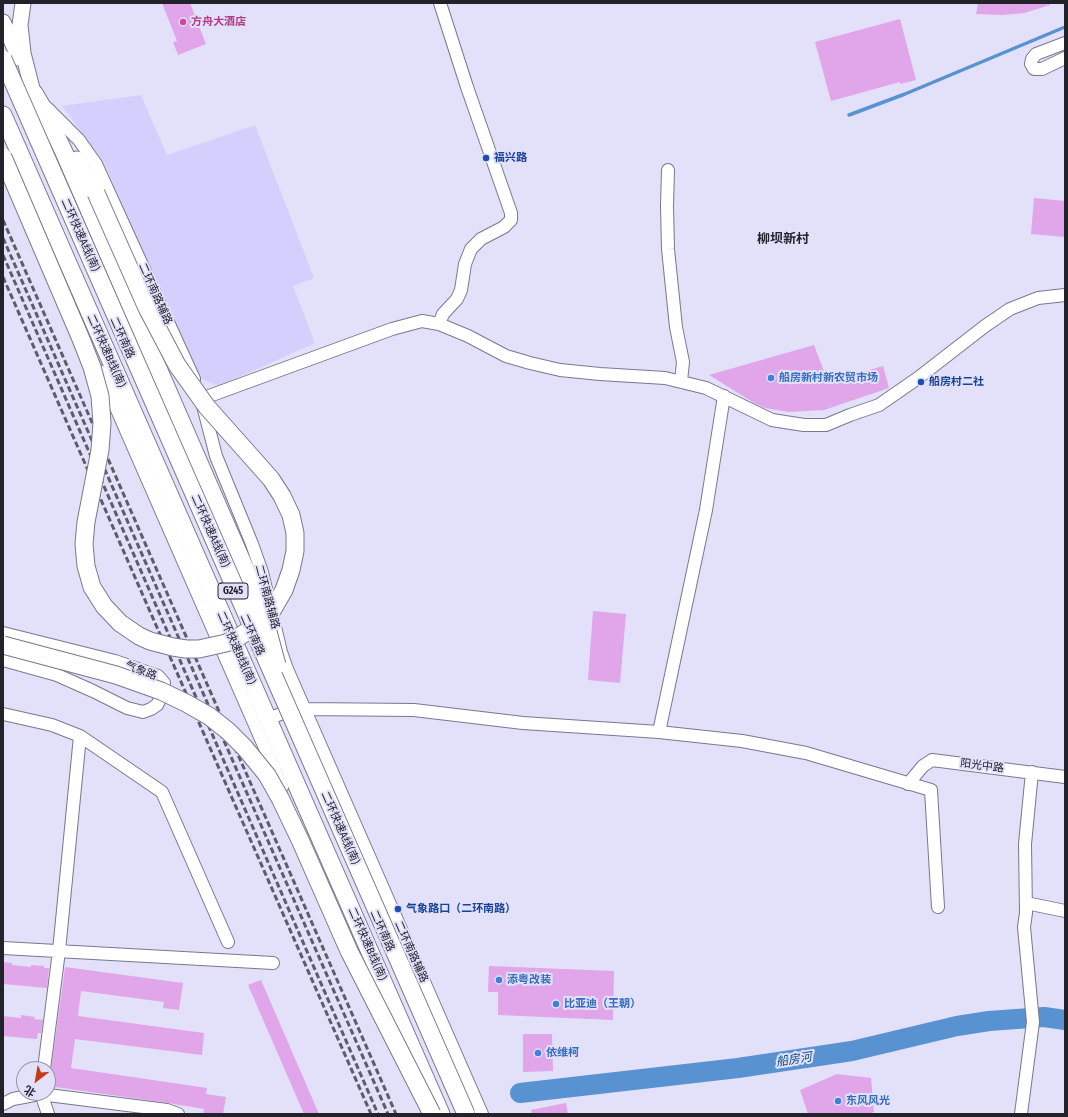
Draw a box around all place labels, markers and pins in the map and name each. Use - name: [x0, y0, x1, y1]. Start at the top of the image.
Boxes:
- place label: 方舟大酒店: [191, 15, 246, 29]
- marker: 方舟大酒店: [178, 17, 188, 27]
- place label: 福兴路: [494, 151, 527, 165]
- marker: 福兴路: [481, 153, 491, 163]
- place label: 船房新村新农贸市场: [779, 371, 878, 385]
- marker: 船房新村新农贸市场: [766, 373, 776, 383]
- place label: 船房村二社: [929, 375, 984, 389]
- marker: 船房村二社: [916, 377, 926, 387]
- place label: 气象路口（二环南路）: [406, 902, 516, 916]
- marker: 气象路口（二环南路）: [393, 904, 403, 914]
- place label: 添粤改装: [507, 973, 551, 987]
- marker: 添粤改装: [494, 975, 504, 985]
- place label: 比亚迪（王朝）: [564, 997, 641, 1011]
- marker: 比亚迪（王朝）: [551, 999, 561, 1009]
- place label: 依维柯: [546, 1046, 579, 1060]
- marker: 依维柯: [533, 1048, 543, 1058]
- place label: 东风风光: [846, 1094, 890, 1108]
- marker: 东风风光: [833, 1096, 843, 1106]

